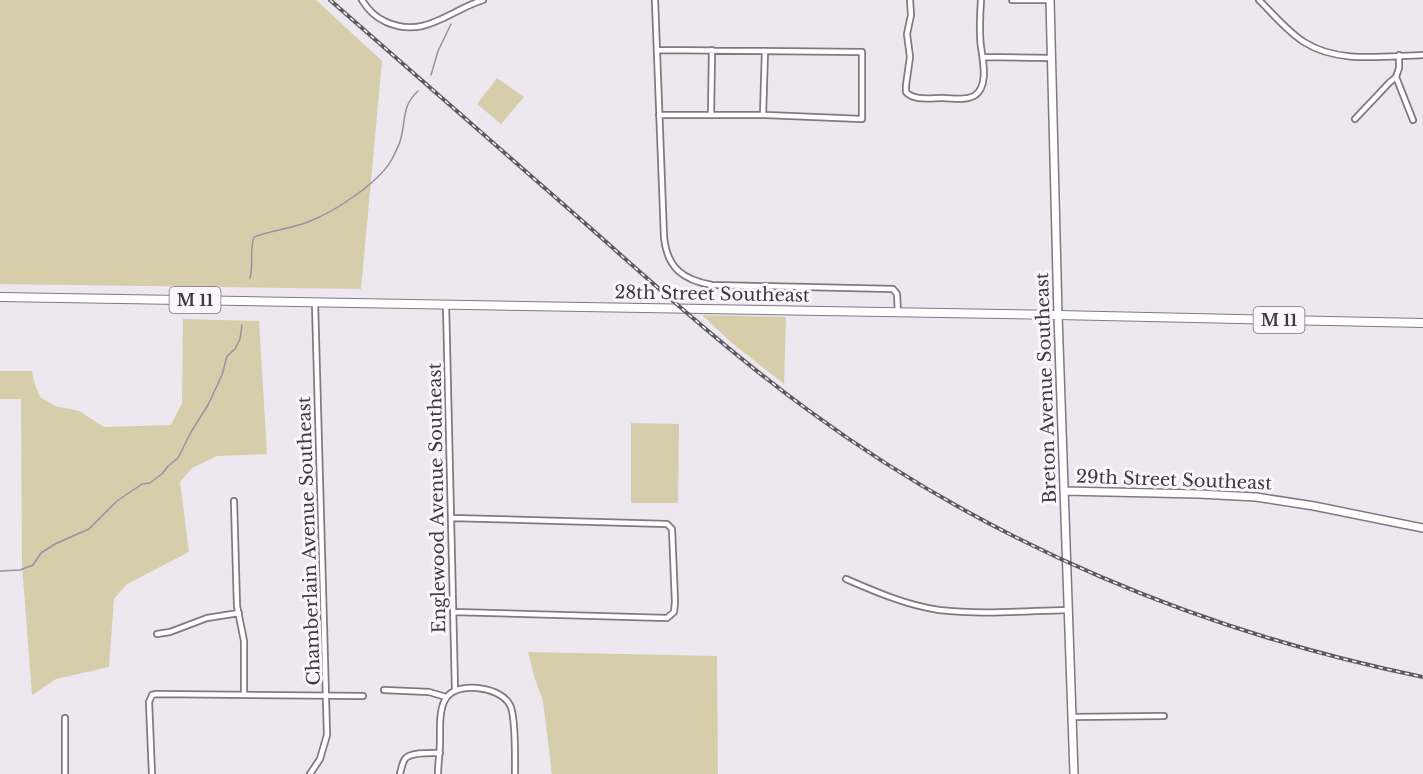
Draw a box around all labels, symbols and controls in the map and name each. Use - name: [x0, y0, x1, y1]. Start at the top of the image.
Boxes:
- street label: Breton Avenue Southeast: [1031, 272, 1061, 504]
- street label: 28th Street Southeast: [614, 281, 810, 307]
- road number: M 11: [170, 287, 220, 313]
- road number: M 11: [1254, 307, 1304, 333]
- street label: Englewood Avenue Southeast: [424, 362, 450, 634]
- street label: Chamberlain Avenue Southeast: [293, 396, 325, 686]
- street label: 29th Street Southeast: [1076, 466, 1273, 494]

